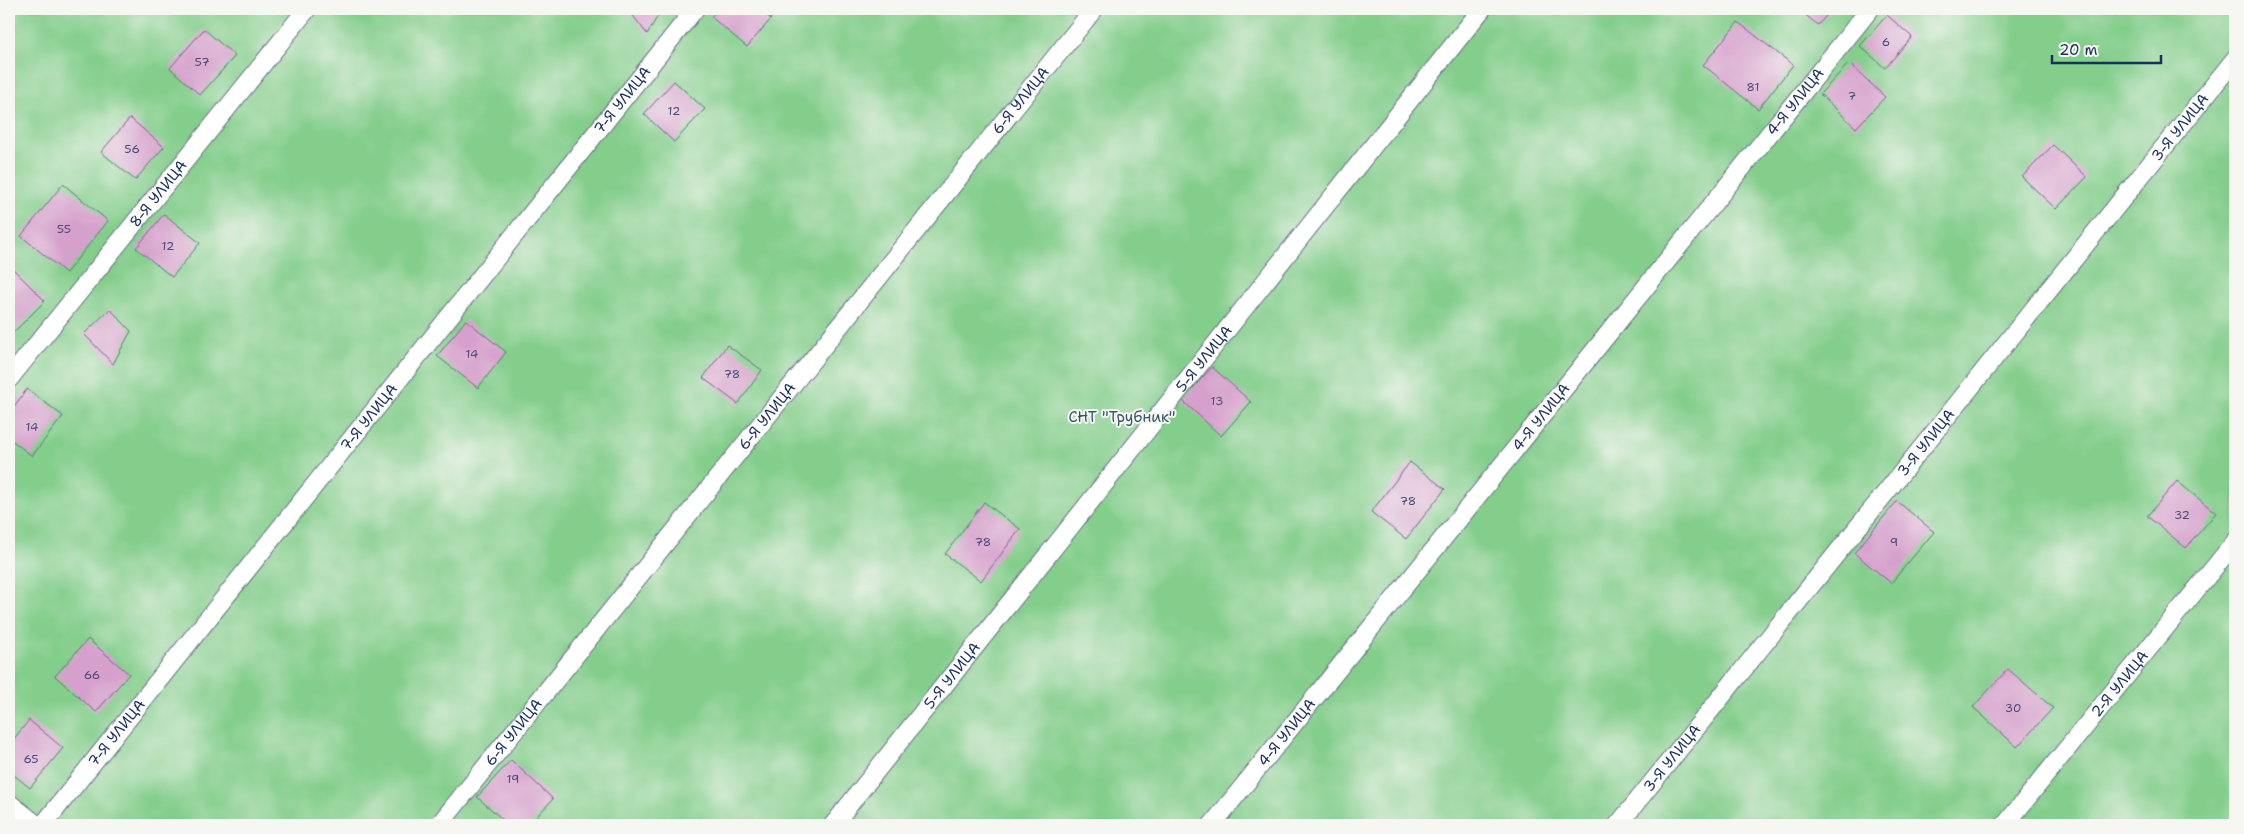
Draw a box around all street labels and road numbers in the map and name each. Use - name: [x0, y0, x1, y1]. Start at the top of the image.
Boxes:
- street label: 7-Я УЛИЦА: [589, 62, 655, 138]
- street label: 6-Я УЛИЦА: [987, 63, 1054, 138]
- street label: 4-Я УЛИЦА: [1762, 64, 1829, 140]
- street label: 3-Я УЛИЦА: [2147, 89, 2213, 165]
- street label: 8-Я УЛИЦА: [125, 156, 192, 231]
- street label: 5-Я УЛИЦА: [1171, 321, 1237, 396]
- street label: 6-Я УЛИЦА: [734, 378, 800, 454]
- street label: 7-Я УЛИЦА: [336, 379, 402, 455]
- street label: 4-Я УЛИЦА: [1508, 379, 1574, 455]
- street label: 3-Я УЛИЦА: [1893, 405, 1959, 480]
- street label: 5-Я УЛИЦА: [919, 638, 985, 713]
- street label: 2-Я УЛИЦА: [2087, 646, 2153, 721]
- street label: 6-Я УЛИЦА: [480, 694, 547, 770]
- street label: 4-Я УЛИЦА: [1253, 694, 1320, 770]
- street label: 7-Я УЛИЦА: [84, 695, 150, 771]
- street label: 3-Я УЛИЦА: [1639, 720, 1705, 796]

